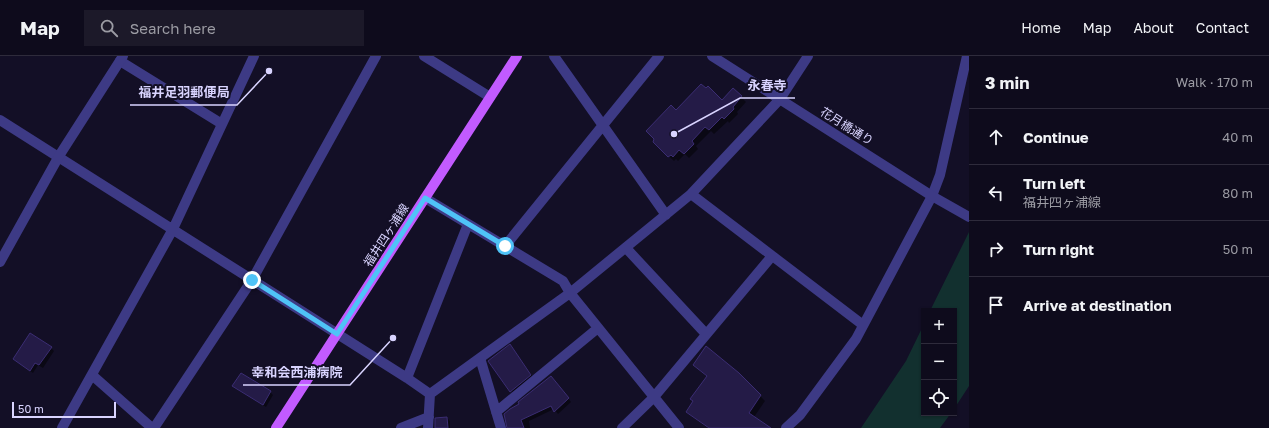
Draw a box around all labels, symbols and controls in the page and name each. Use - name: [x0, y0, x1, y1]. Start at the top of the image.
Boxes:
- search box: [84, 10, 364, 46]
- text: Map: [20, 16, 60, 39]
- icon: search: [98, 17, 120, 39]
- text: Search here: [130, 19, 216, 37]
- text: Home: [1021, 19, 1061, 36]
- text: Map: [1083, 19, 1111, 36]
- text: About: [1133, 19, 1174, 36]
- text: Contact: [1196, 19, 1249, 36]
- text: 3 min: [985, 72, 1029, 93]
- callout: 永春寺: [740, 73, 795, 98]
- text: Walk · 170 m: [1176, 74, 1253, 90]
- text: 永春寺: [747, 77, 787, 93]
- callout: 福井足羽郵便局: [130, 80, 237, 105]
- text: 福井足羽郵便局: [138, 84, 230, 100]
- street label: 花月橋通り: [818, 104, 876, 148]
- icon: ahead: [985, 126, 1007, 148]
- text: Continue: [1023, 128, 1089, 146]
- text: 40 m: [1222, 129, 1253, 145]
- text: Turn left: [1023, 174, 1085, 192]
- icon: left: [985, 182, 1007, 204]
- text: 80 m: [1222, 185, 1253, 201]
- text: 福井四ヶ浦線: [1023, 194, 1101, 210]
- street label: 福井四ヶ浦線: [360, 201, 412, 269]
- route start: [496, 237, 514, 255]
- icon: right: [985, 238, 1007, 260]
- text: Turn right: [1023, 240, 1094, 258]
- text: 50 m: [1223, 241, 1253, 257]
- route end: [243, 271, 261, 289]
- icon: arrive: [985, 294, 1007, 316]
- text: Arrive at destination: [1023, 296, 1172, 314]
- map controls: [921, 308, 957, 416]
- button: +: [921, 308, 957, 344]
- button: −: [921, 344, 957, 380]
- callout: 幸和会西浦病院: [243, 360, 350, 385]
- text: 幸和会西浦病院: [251, 364, 343, 380]
- button: locate: [921, 380, 957, 416]
- scale bar: [12, 400, 116, 419]
- text: 50 m: [18, 402, 44, 415]

